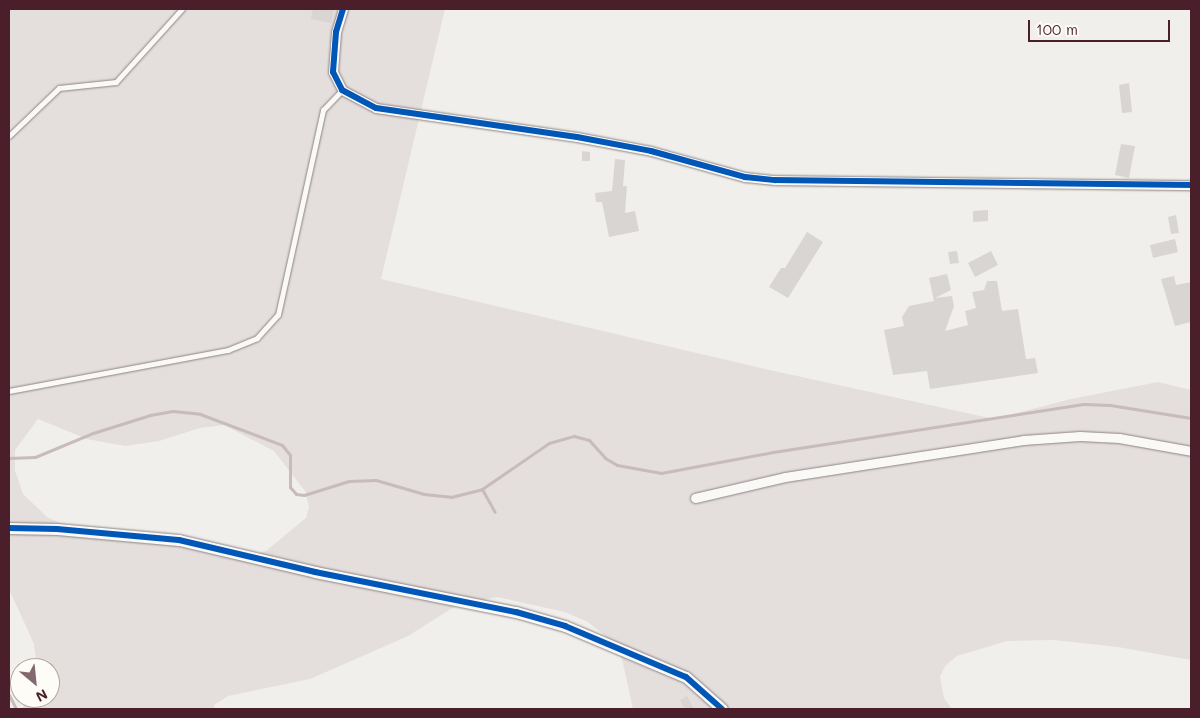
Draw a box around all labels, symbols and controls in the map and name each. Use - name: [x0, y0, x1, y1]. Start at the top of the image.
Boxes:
- scale bar: [1030, 10, 1172, 42]
- text: 100 m: [1036, 19, 1078, 39]
- north arrow: [10, 658, 60, 708]
- text: N: [33, 685, 51, 707]

